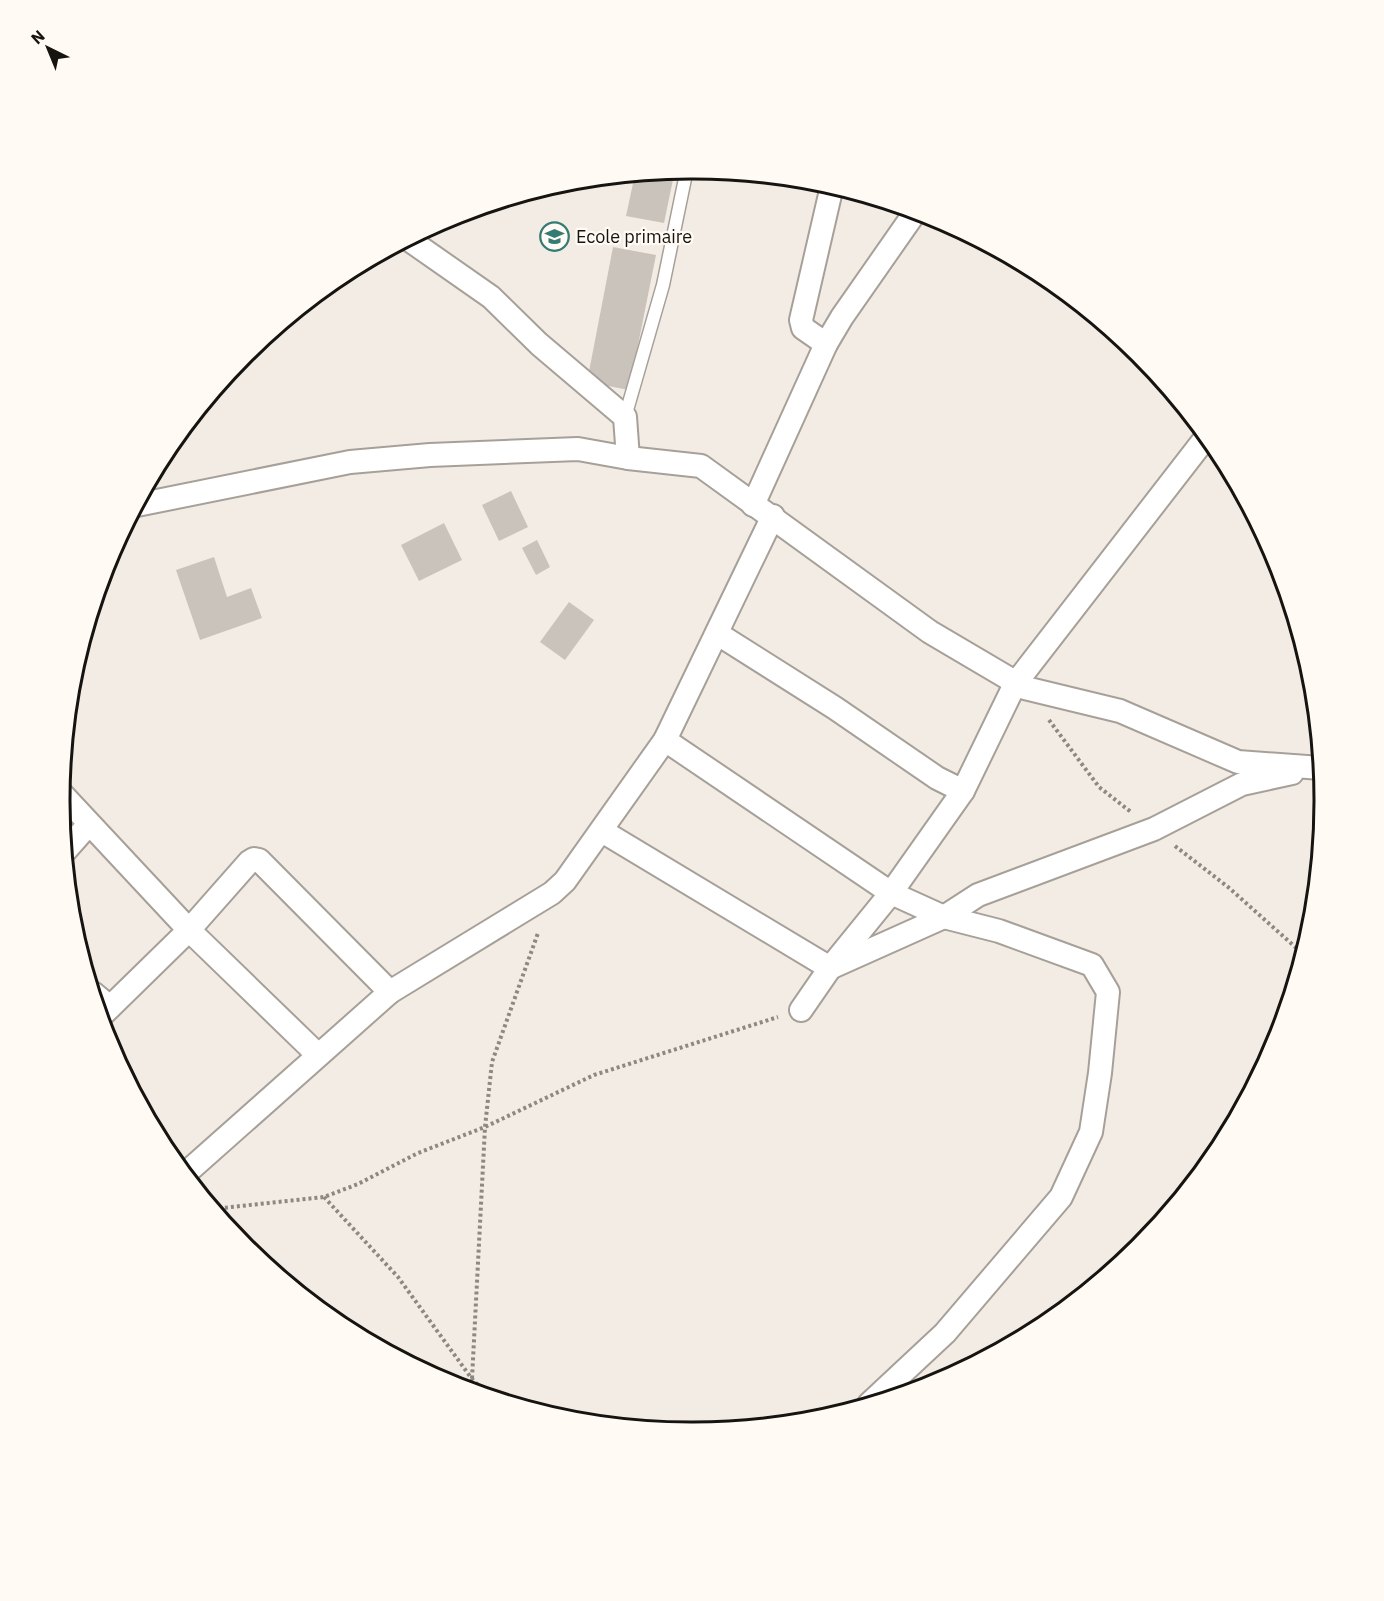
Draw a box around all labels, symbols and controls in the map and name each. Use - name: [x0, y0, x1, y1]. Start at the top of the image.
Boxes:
- north arrow: [18, 18, 78, 78]
- text: N: [27, 26, 49, 48]
- school or university icon: Ecole primaire: [539, 221, 571, 253]
- place label: Ecole primaire: [576, 225, 692, 248]

